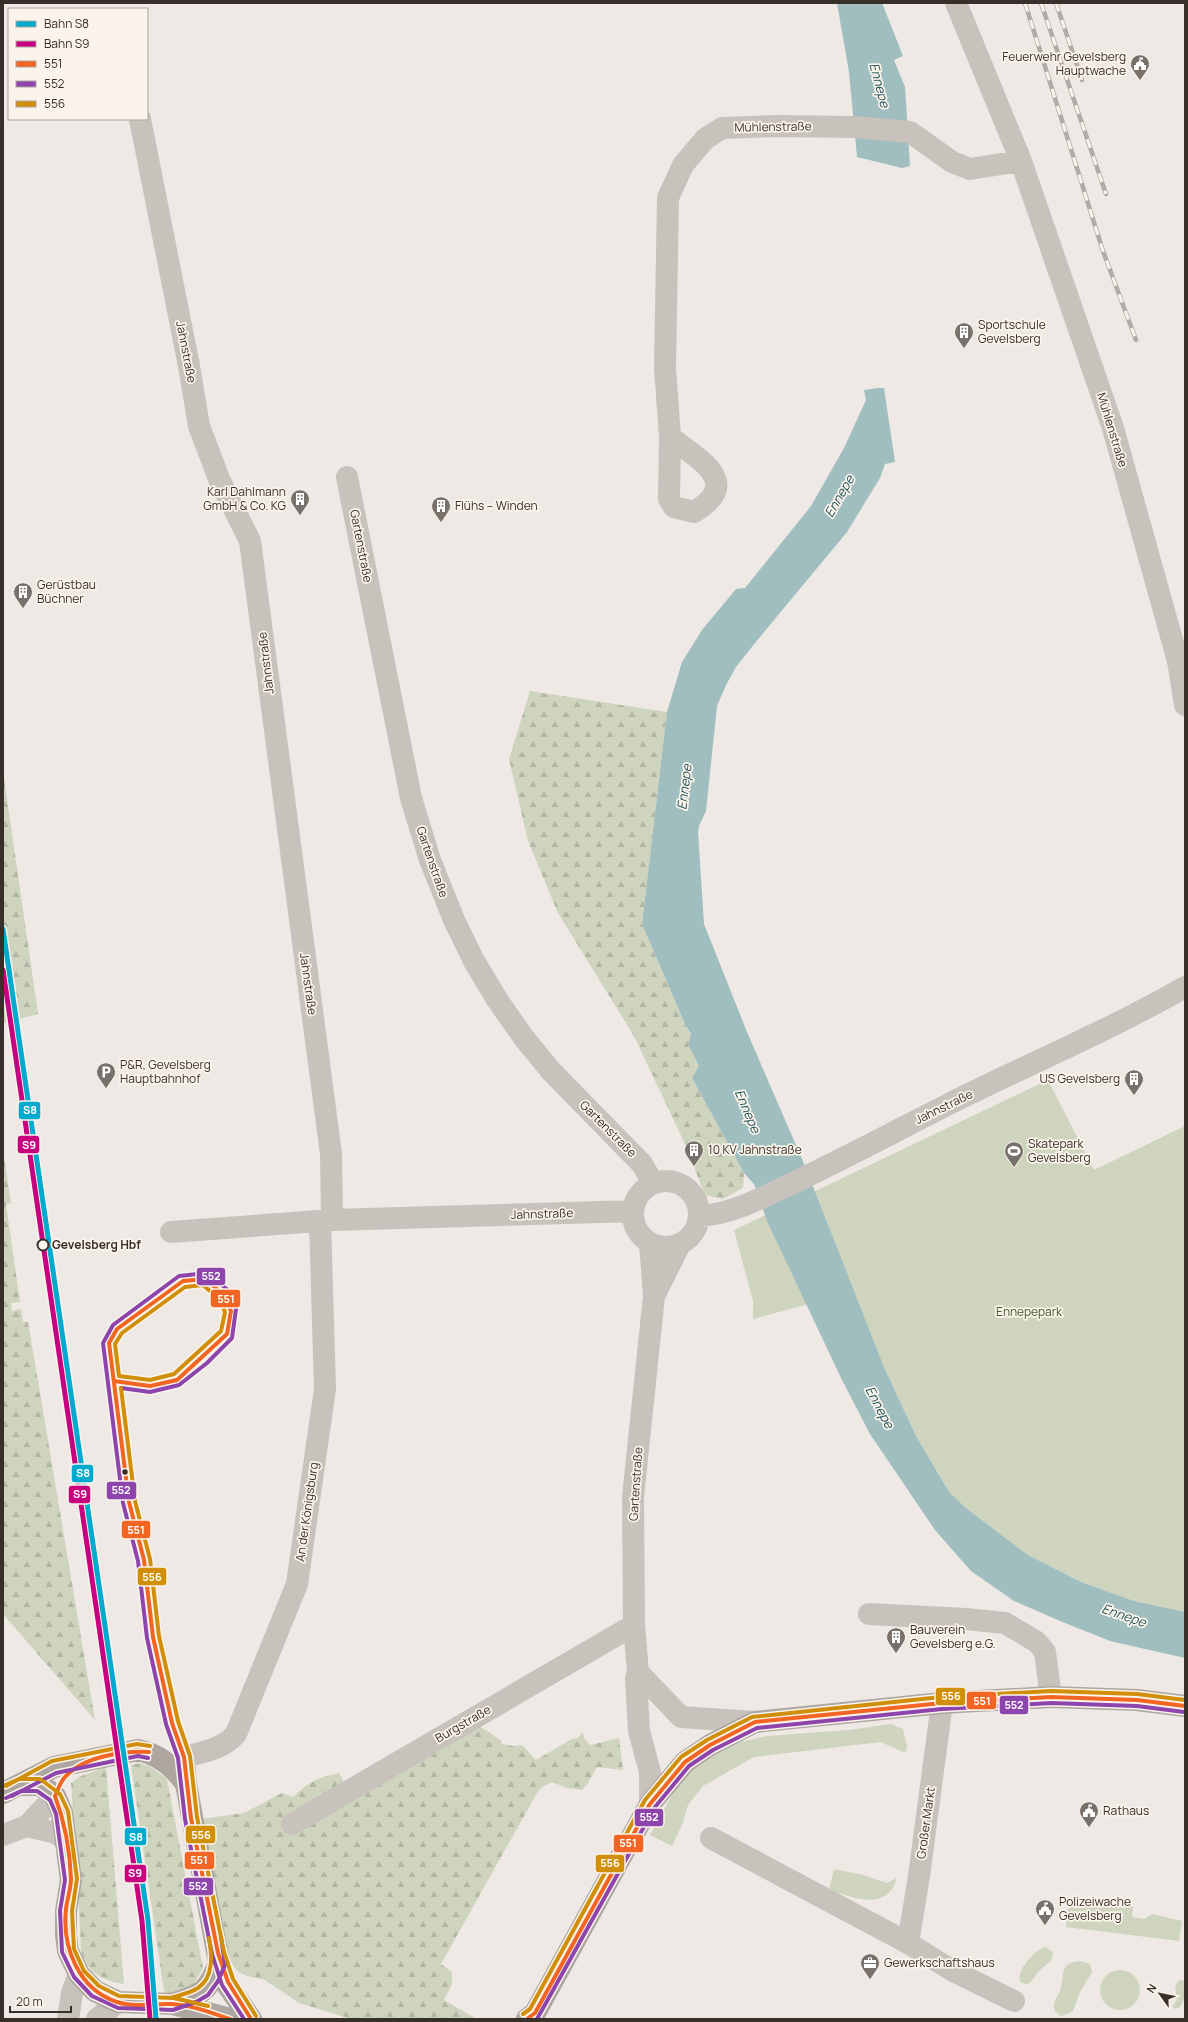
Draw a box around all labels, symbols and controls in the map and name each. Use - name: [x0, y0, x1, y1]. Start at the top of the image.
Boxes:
- legend: [8, 8, 148, 120]
- text: Bahn S8: [44, 15, 89, 32]
- text: Bahn S9: [44, 35, 90, 52]
- place label: Feuerwehr Gevelsberg Hauptwache: [1002, 48, 1126, 79]
- public building icon: Feuerwehr Gevelsberg Hauptwache: [1129, 53, 1151, 81]
- text: 551: [44, 55, 63, 72]
- water label: Ennepe: [865, 61, 895, 111]
- text: 552: [44, 75, 65, 92]
- text: 556: [44, 95, 65, 112]
- street label: Mühlenstraße: [734, 117, 812, 136]
- place label: Sportschule Gevelsberg: [978, 316, 1046, 347]
- street label: Jahnstraße: [172, 320, 201, 384]
- building icon: Sportschule Gevelsberg: [953, 321, 975, 349]
- street label: Mühlenstraße: [1093, 390, 1132, 469]
- water label: Ennepe: [820, 471, 859, 520]
- place label: Karl Dahlmann GmbH & Co. KG: [203, 483, 287, 514]
- building icon: Karl Dahlmann GmbH & Co. KG: [289, 488, 311, 516]
- building icon: Flühs – Winden: [430, 495, 452, 523]
- place label: Flühs – Winden: [455, 497, 538, 514]
- street label: Gartenstraße: [346, 508, 377, 584]
- place label: Gerüstbau Büchner: [37, 576, 96, 607]
- building icon: Gerüstbau Büchner: [12, 581, 34, 609]
- street label: Jahnstraße: [253, 631, 278, 695]
- water label: Ennepe: [672, 762, 696, 811]
- street label: Gartenstraße: [412, 824, 453, 900]
- street label: Jahnstraße: [296, 952, 321, 1016]
- place label: P&R, Gevelsberg Hauptbahnhof: [120, 1056, 211, 1087]
- parking icon: P&R, Gevelsberg Hauptbahnhof: [95, 1061, 117, 1089]
- building icon: US Gevelsberg: [1123, 1068, 1145, 1096]
- place label: US Gevelsberg: [1040, 1070, 1120, 1087]
- street label: Jahnstraße: [912, 1085, 976, 1128]
- water label: Ennepe: [731, 1087, 766, 1137]
- street label: Gartenstraße: [576, 1096, 641, 1161]
- line badge: S8: [18, 1101, 41, 1120]
- text: S8: [23, 1102, 37, 1117]
- line badge: S9: [17, 1135, 40, 1154]
- place label: Skatepark Gevelsberg: [1028, 1135, 1091, 1166]
- text: S9: [22, 1137, 36, 1152]
- building icon: 10 KV Jahnstraße: [683, 1139, 705, 1167]
- sports icon: Skatepark Gevelsberg: [1003, 1140, 1025, 1168]
- place label: 10 KV Jahnstraße: [708, 1141, 802, 1158]
- street label: Jahnstraße: [510, 1204, 574, 1223]
- place label: Gevelsberg Hbf: [52, 1236, 141, 1253]
- marker: Gevelsberg Hbf: [36, 1238, 50, 1252]
- line badge: 552: [196, 1267, 226, 1286]
- text: 552: [201, 1268, 221, 1283]
- line badge: 551: [210, 1289, 241, 1308]
- text: 551: [217, 1291, 235, 1306]
- park label: Ennepepark: [996, 1303, 1063, 1320]
- water label: Ennepe: [861, 1383, 899, 1433]
- street label: Gartenstraße: [624, 1446, 647, 1521]
- street label: An der Königsburg: [291, 1461, 322, 1563]
- line badge: S8: [71, 1464, 94, 1483]
- text: S8: [76, 1465, 90, 1480]
- unlabelled marker: [120, 1467, 130, 1477]
- line badge: 552: [106, 1481, 137, 1500]
- text: 552: [111, 1482, 131, 1497]
- line badge: S9: [68, 1485, 91, 1504]
- text: S9: [73, 1486, 87, 1501]
- line badge: 551: [121, 1520, 151, 1539]
- text: 551: [127, 1522, 145, 1537]
- line badge: 556: [137, 1567, 167, 1586]
- text: 556: [142, 1569, 162, 1584]
- water label: Ennepe: [1100, 1599, 1150, 1631]
- place label: Bauverein Gevelsberg e.G.: [910, 1621, 996, 1652]
- building icon: Bauverein Gevelsberg e.G.: [885, 1626, 907, 1654]
- line badge: 556: [935, 1687, 966, 1706]
- text: 556: [941, 1688, 961, 1703]
- line badge: 551: [966, 1691, 997, 1710]
- text: 551: [973, 1693, 991, 1708]
- line badge: 552: [999, 1695, 1029, 1715]
- text: 552: [1004, 1697, 1024, 1712]
- street label: Burgstraße: [432, 1701, 494, 1746]
- street label: Großer Markt: [912, 1786, 939, 1860]
- public building icon: Rathaus: [1078, 1800, 1100, 1828]
- place label: Rathaus: [1103, 1802, 1149, 1819]
- line badge: 552: [634, 1808, 664, 1827]
- text: 552: [639, 1809, 659, 1824]
- line badge: 556: [185, 1825, 216, 1844]
- line badge: S8: [124, 1827, 147, 1846]
- text: 556: [191, 1827, 211, 1842]
- text: S8: [129, 1829, 143, 1844]
- line badge: 551: [613, 1834, 644, 1853]
- text: 551: [619, 1835, 637, 1850]
- line badge: 551: [184, 1851, 215, 1870]
- text: 551: [190, 1852, 208, 1867]
- line badge: 556: [595, 1854, 625, 1873]
- text: 556: [600, 1855, 620, 1870]
- line badge: S9: [124, 1864, 147, 1883]
- text: S9: [128, 1865, 142, 1880]
- line badge: 552: [183, 1877, 214, 1896]
- text: 552: [188, 1878, 208, 1893]
- place label: Polizeiwache Gevelsberg: [1059, 1893, 1131, 1924]
- public building icon: Polizeiwache Gevelsberg: [1034, 1898, 1056, 1926]
- office icon: Gewerkschaftshaus: [859, 1952, 881, 1980]
- place label: Gewerkschaftshaus: [884, 1954, 995, 1971]
- north arrow: [1140, 1974, 1180, 2014]
- text: N: [1143, 1981, 1160, 1996]
- scale bar: [10, 1988, 71, 2014]
- text: 20 m: [16, 1993, 43, 2010]

